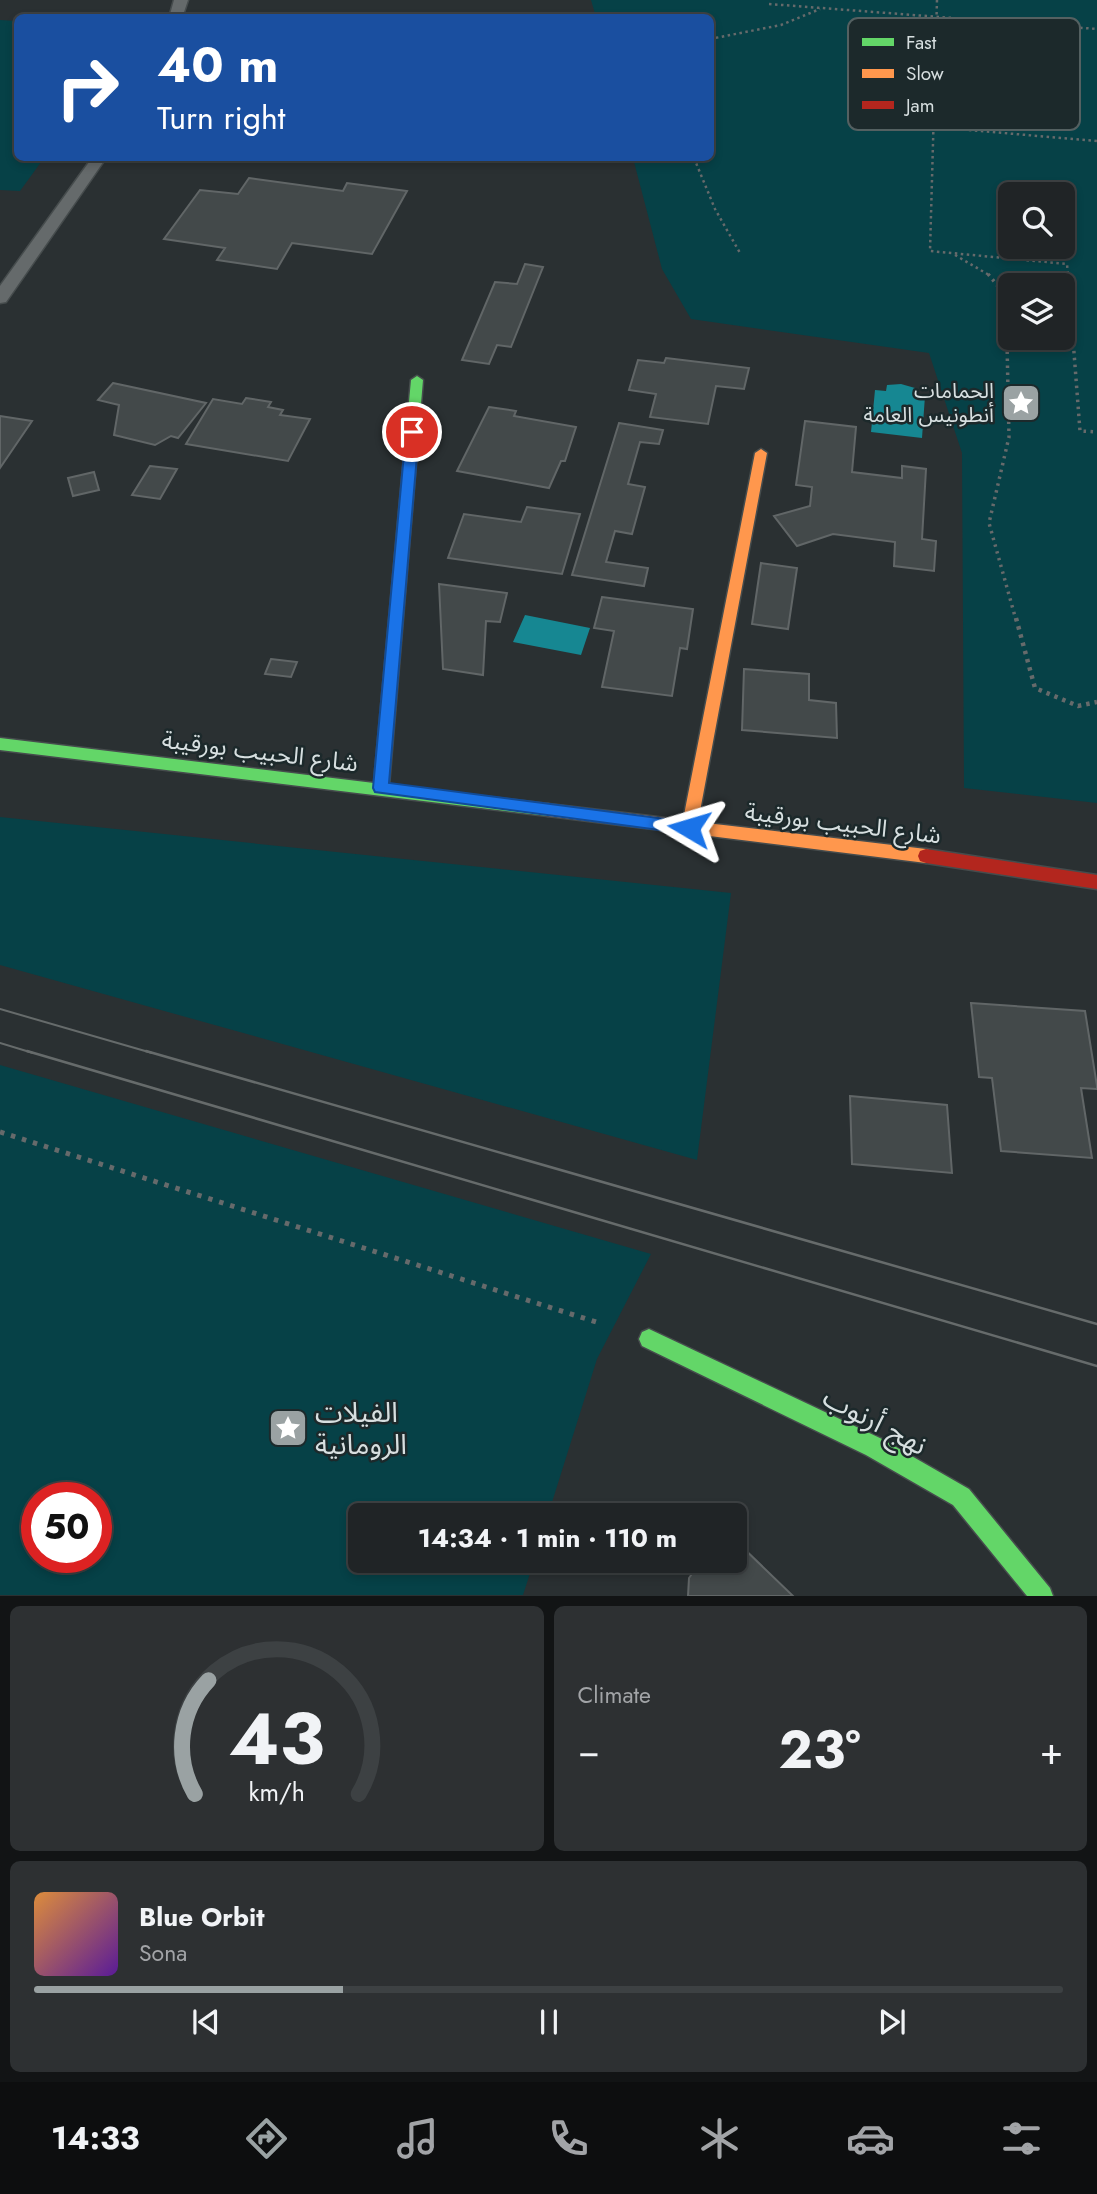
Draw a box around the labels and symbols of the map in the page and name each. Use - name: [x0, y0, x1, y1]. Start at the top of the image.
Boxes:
- legend: [848, 18, 1080, 130]
- text: Fast: [906, 29, 937, 56]
- text: Slow: [906, 60, 944, 87]
- text: Jam: [903, 92, 935, 119]
- place label: الحمامات أنطونيس العامة: [863, 376, 994, 430]
- place icon: الحمامات أنطونيس العامة: [1000, 382, 1042, 424]
- pin: [382, 402, 442, 462]
- street label: شارع الحبيب بورقيبة: [160, 722, 360, 780]
- position arrow: [652, 791, 726, 865]
- street label: شارع الحبيب بورقيبة: [743, 794, 943, 852]
- street label: نهج أرنوب: [816, 1376, 934, 1466]
- place label: الفيلات الرومانية: [315, 1392, 407, 1465]
- place icon: الفيلات الرومانية: [267, 1407, 309, 1449]
- speed limit sign: 50: [21, 1482, 112, 1573]

